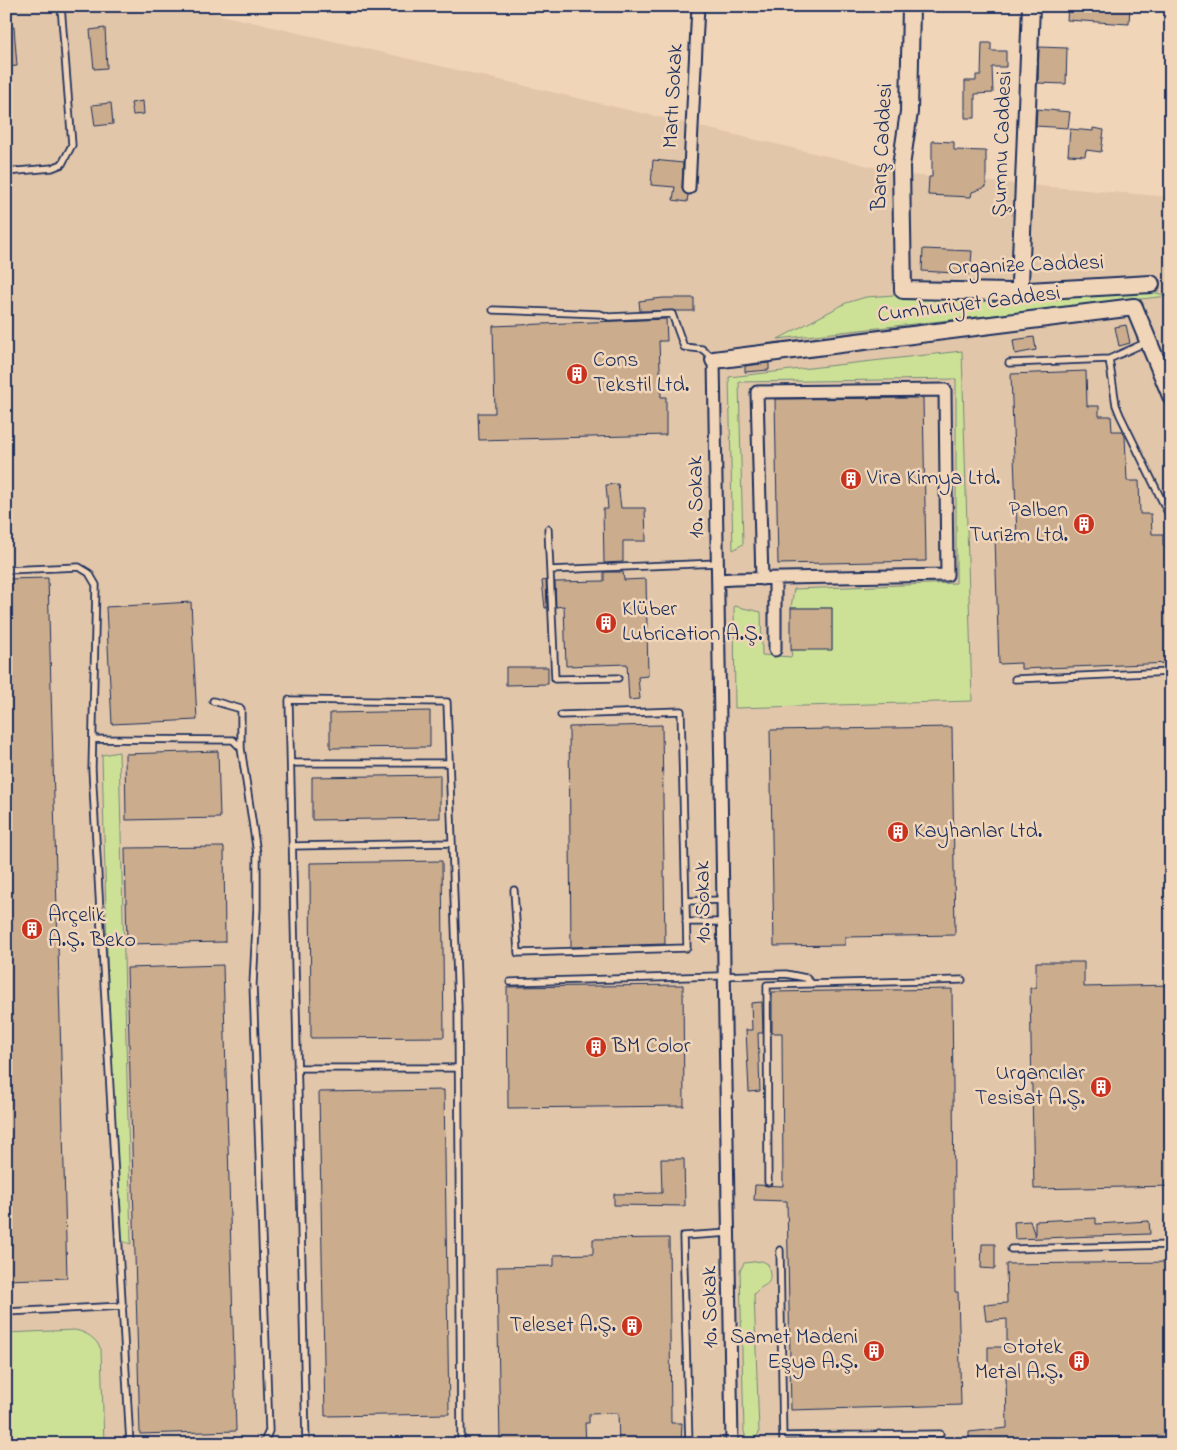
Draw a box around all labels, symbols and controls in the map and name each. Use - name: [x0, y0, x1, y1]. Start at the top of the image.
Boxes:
- street label: Martı Sokak: [655, 42, 693, 149]
- street label: Şumnu Caddesi: [984, 70, 1022, 218]
- street label: Barış Caddesi: [864, 82, 902, 213]
- street label: Organize Caddesi: [947, 247, 1105, 286]
- street label: Cumhuriyet Caddesi: [876, 278, 1062, 333]
- place label: Cons Tekstil Ltd.: [593, 345, 689, 402]
- building icon: Cons Tekstil Ltd.: [565, 362, 589, 386]
- street label: 10. Sokak: [680, 455, 714, 539]
- place label: Vira Kimya Ltd.: [866, 463, 1000, 496]
- building icon: Vira Kimya Ltd.: [839, 467, 863, 491]
- place label: Palben Turizm Ltd.: [969, 495, 1068, 552]
- building icon: Palben Turizm Ltd.: [1072, 512, 1096, 536]
- place label: Klüber Lubrication A.Ş.: [622, 594, 763, 651]
- building icon: Klüber Lubrication A.Ş.: [594, 611, 618, 635]
- place label: Kayhanlar Ltd.: [914, 816, 1042, 849]
- building icon: Kayhanlar Ltd.: [886, 820, 910, 844]
- street label: 10. Sokak: [687, 860, 721, 944]
- place label: Arçelik A.Ş. Beko: [48, 900, 136, 957]
- building icon: Arçelik A.Ş. Beko: [20, 917, 44, 941]
- place label: BM Color: [611, 1031, 691, 1063]
- building icon: BM Color: [584, 1035, 608, 1059]
- place label: Urgancılar Tesisat A.Ş.: [975, 1058, 1085, 1115]
- building icon: Urgancılar Tesisat A.Ş.: [1089, 1075, 1113, 1099]
- street label: 10. Sokak: [694, 1265, 728, 1349]
- place label: Teleset A.Ş.: [509, 1310, 616, 1342]
- building icon: Teleset A.Ş.: [620, 1314, 644, 1338]
- place label: Samet Madeni Eşya A.Ş.: [730, 1322, 858, 1380]
- place label: Ototek Metal A.Ş.: [975, 1332, 1063, 1389]
- building icon: Samet Madeni Eşya A.Ş.: [862, 1339, 886, 1363]
- building icon: Ototek Metal A.Ş.: [1067, 1349, 1091, 1373]

